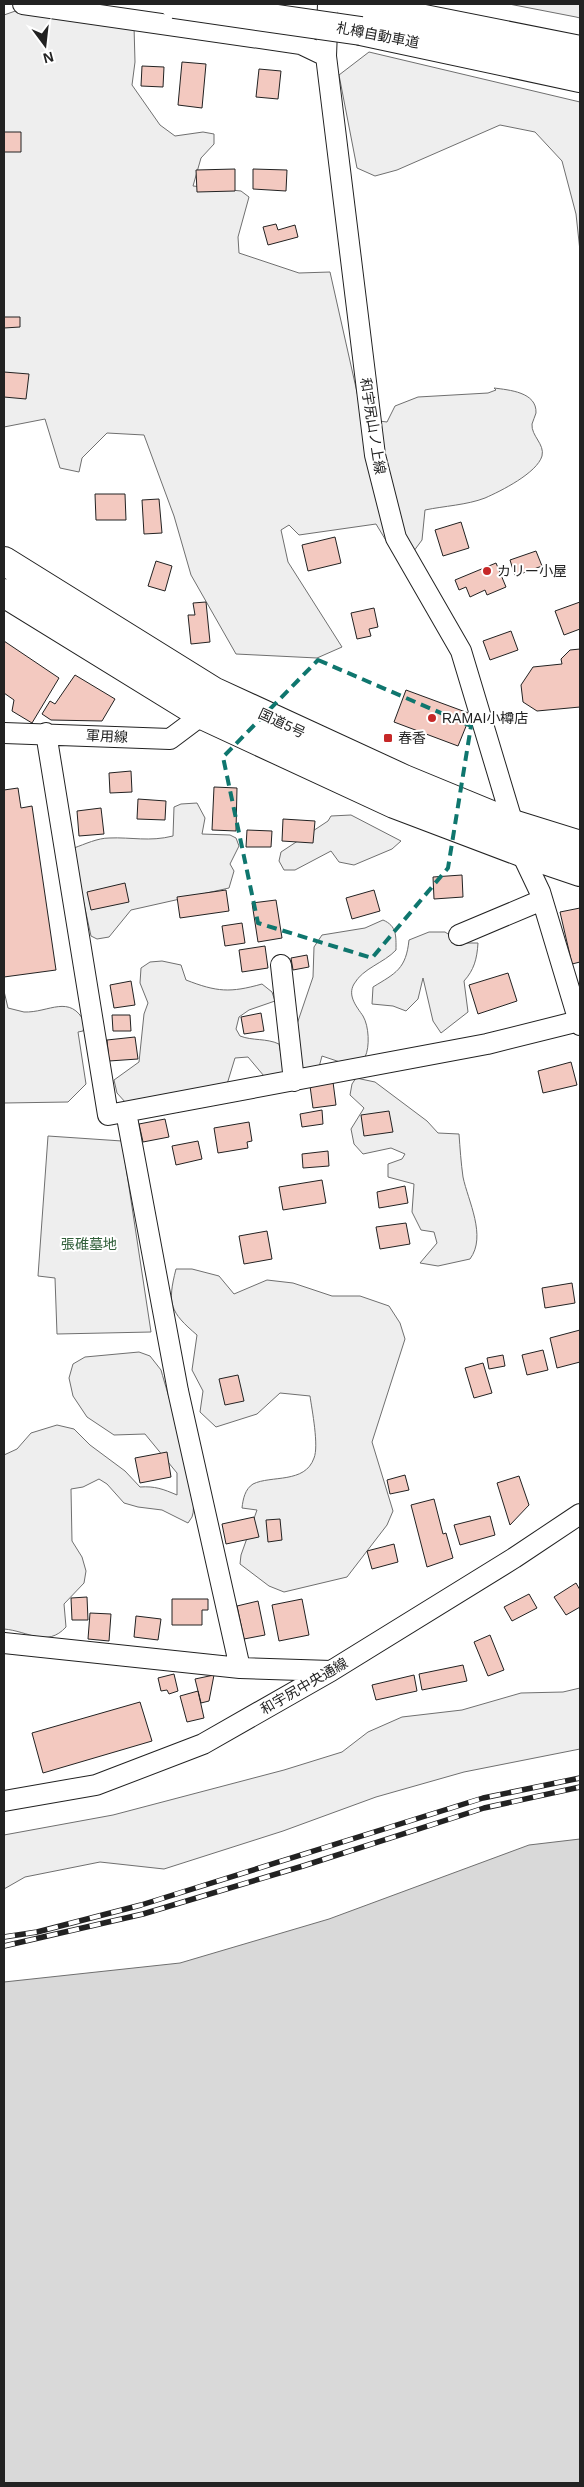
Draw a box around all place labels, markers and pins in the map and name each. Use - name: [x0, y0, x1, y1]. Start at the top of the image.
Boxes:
- place label: カリー小屋: [497, 563, 567, 579]
- marker: カリー小屋: [481, 565, 493, 577]
- place label: RAMAI小樽店: [442, 710, 528, 726]
- marker: RAMAI小樽店: [426, 712, 438, 724]
- place label: 春香: [398, 730, 426, 746]
- marker: 春香: [382, 732, 394, 744]

